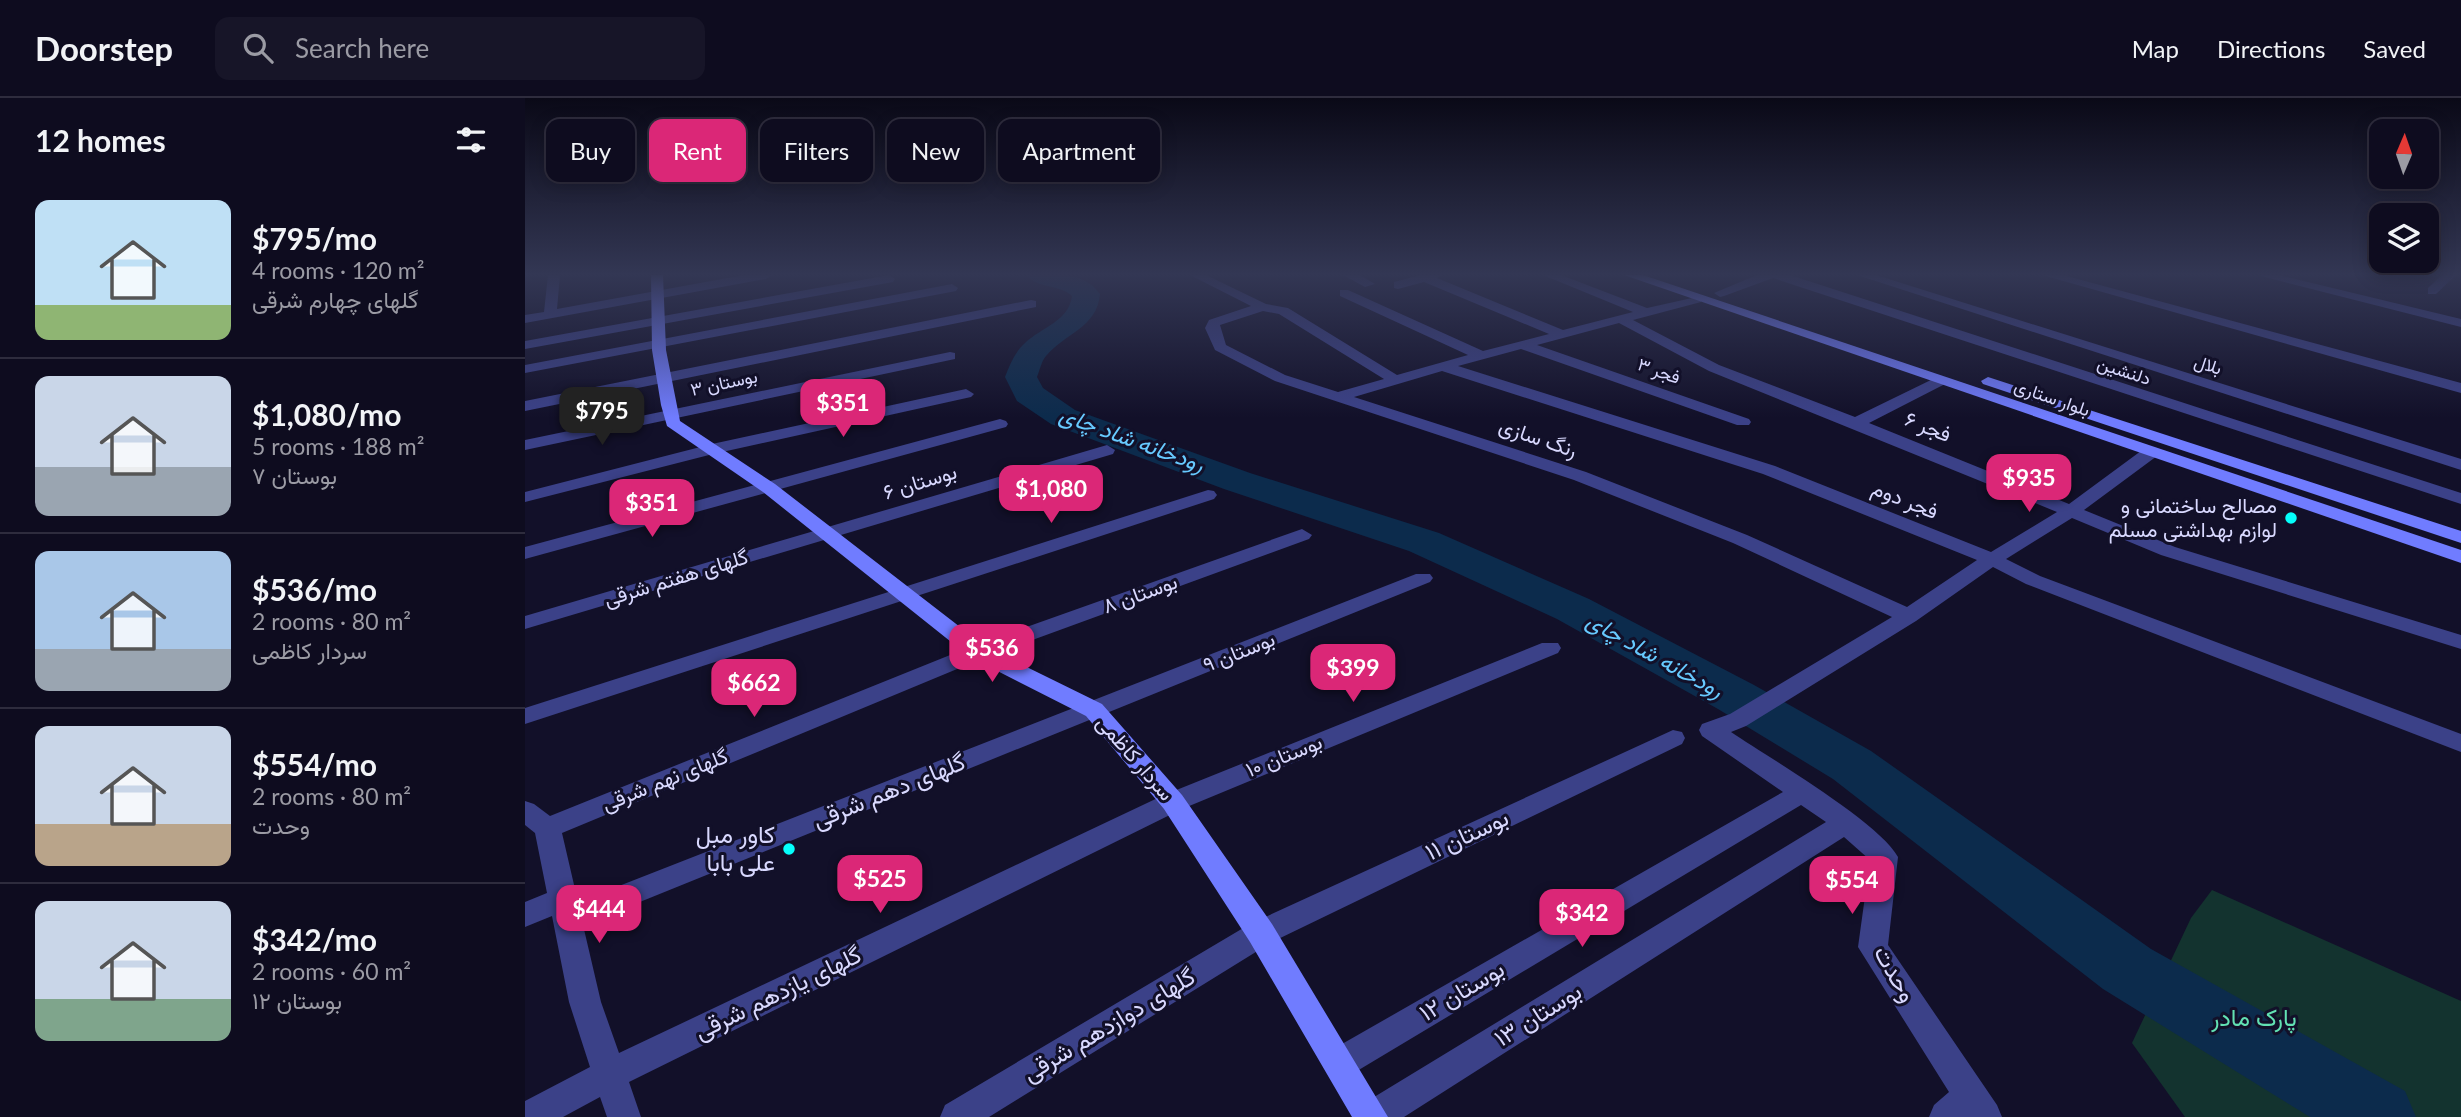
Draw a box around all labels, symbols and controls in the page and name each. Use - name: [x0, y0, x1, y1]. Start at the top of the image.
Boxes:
- search box: [215, 17, 705, 80]
- text: Doorstep: [35, 28, 173, 68]
- icon: search: [239, 29, 277, 67]
- text: Search here: [295, 32, 429, 64]
- text: Map: [2132, 34, 2179, 63]
- text: Directions: [2217, 34, 2325, 63]
- text: Saved: [2363, 34, 2426, 63]
- chip: Buy: [546, 119, 635, 182]
- chip: Rent: [649, 119, 746, 182]
- chip: Filters: [760, 119, 873, 182]
- chip: New: [887, 119, 984, 182]
- chip: Apartment: [998, 119, 1160, 182]
- north arrow: [2369, 119, 2439, 189]
- map controls: [2369, 119, 2439, 273]
- icon: filters: [452, 121, 490, 159]
- text: 12 homes: [35, 122, 166, 158]
- button: layers: [2369, 203, 2439, 273]
- text: $795/mo: [252, 220, 377, 256]
- icon: home: [91, 228, 175, 312]
- text: 4 rooms · 120 m²: [252, 256, 424, 284]
- text: گلهای چهارم شرقی: [252, 285, 419, 313]
- street label: بلال: [2191, 349, 2225, 380]
- street label: دلنشین: [2094, 351, 2154, 390]
- street label: فجر ۳: [1635, 352, 1684, 389]
- street label: بوستان ۳: [688, 364, 759, 401]
- street label: بلوار ستاری: [2011, 374, 2093, 421]
- pin: $351: [802, 380, 884, 439]
- pin: $795: [561, 388, 643, 447]
- text: $351: [816, 388, 870, 416]
- text: $1,080/mo: [252, 396, 401, 432]
- text: $795: [575, 396, 629, 424]
- water label: رودخانه شاد چای: [1055, 399, 1209, 480]
- icon: home: [91, 404, 175, 488]
- street label: فجر ۶: [1901, 405, 1955, 448]
- street label: رنگ سازی: [1495, 412, 1581, 463]
- text: 5 rooms · 188 m²: [252, 432, 424, 460]
- pin: $935: [1988, 454, 2070, 514]
- street label: بوستان ۶: [880, 458, 960, 505]
- text: بوستان ۷: [252, 461, 337, 489]
- text: $935: [2002, 463, 2056, 491]
- pin: $1,080: [994, 466, 1108, 525]
- text: $1,080: [1015, 474, 1087, 502]
- street label: فجر دوم: [1868, 474, 1942, 526]
- pin: $351: [611, 480, 693, 539]
- text: $351: [625, 488, 679, 516]
- place label: مصالح ساختمانی و لوازم بهداشتی مسلم: [2109, 492, 2277, 544]
- marker: مصالح ساختمانی و لوازم بهداشتی مسلم: [2283, 510, 2299, 526]
- street label: گلهای هفتم شرقی: [600, 543, 752, 613]
- street label: بوستان ۸: [1099, 568, 1181, 619]
- text: $536/mo: [252, 571, 377, 607]
- icon: home: [91, 579, 175, 663]
- water label: رودخانه شاد چای: [1581, 605, 1729, 706]
- text: 2 rooms · 80 m²: [252, 607, 411, 635]
- pin: $536: [951, 624, 1033, 684]
- street label: بوستان ۹: [1199, 625, 1279, 678]
- text: $536: [965, 633, 1019, 661]
- text: سردار کاظمی: [252, 636, 367, 664]
- pin: $399: [1312, 644, 1394, 704]
- text: $399: [1326, 653, 1380, 681]
- pin: $662: [713, 660, 795, 719]
- text: $662: [727, 668, 781, 696]
- street label: سردار کاظمی: [1091, 709, 1180, 806]
- street label: بوستان ۱۰: [1242, 728, 1326, 783]
- street label: گلهای نهم شرقی: [598, 742, 732, 818]
- text: $554/mo: [252, 746, 377, 782]
- street label: گلهای دهم شرقی: [808, 746, 970, 836]
- icon: home: [91, 754, 175, 838]
- text: 2 rooms · 80 m²: [252, 782, 411, 810]
- street label: بوستان ۱۱: [1420, 802, 1513, 867]
- text: وحدت: [252, 811, 310, 839]
- place label: کاور مبل علی بابا: [696, 819, 775, 877]
- marker: کاور مبل علی بابا: [781, 841, 797, 857]
- pin: $525: [839, 856, 921, 915]
- pin: $554: [1811, 856, 1893, 916]
- text: $525: [853, 864, 907, 892]
- text: $554: [1825, 865, 1879, 893]
- pin: $444: [558, 886, 640, 945]
- pin: $342: [1541, 890, 1623, 949]
- text: $444: [572, 894, 626, 922]
- text: $342: [1555, 898, 1609, 926]
- text: $342/mo: [252, 921, 377, 957]
- icon: home: [91, 929, 175, 1013]
- street label: گلهای یازدهم شرقی: [689, 939, 867, 1047]
- street label: وحدت: [1867, 940, 1924, 1008]
- street label: بوستان ۱۲: [1413, 953, 1510, 1028]
- text: 2 rooms · 60 m²: [252, 957, 411, 985]
- street label: گلهای دوازدهم شرقی: [1017, 961, 1201, 1089]
- street label: بوستان ۱۳: [1488, 976, 1587, 1053]
- text: بوستان ۱۲: [252, 986, 342, 1014]
- park label: پارک مادر: [2210, 1002, 2297, 1034]

